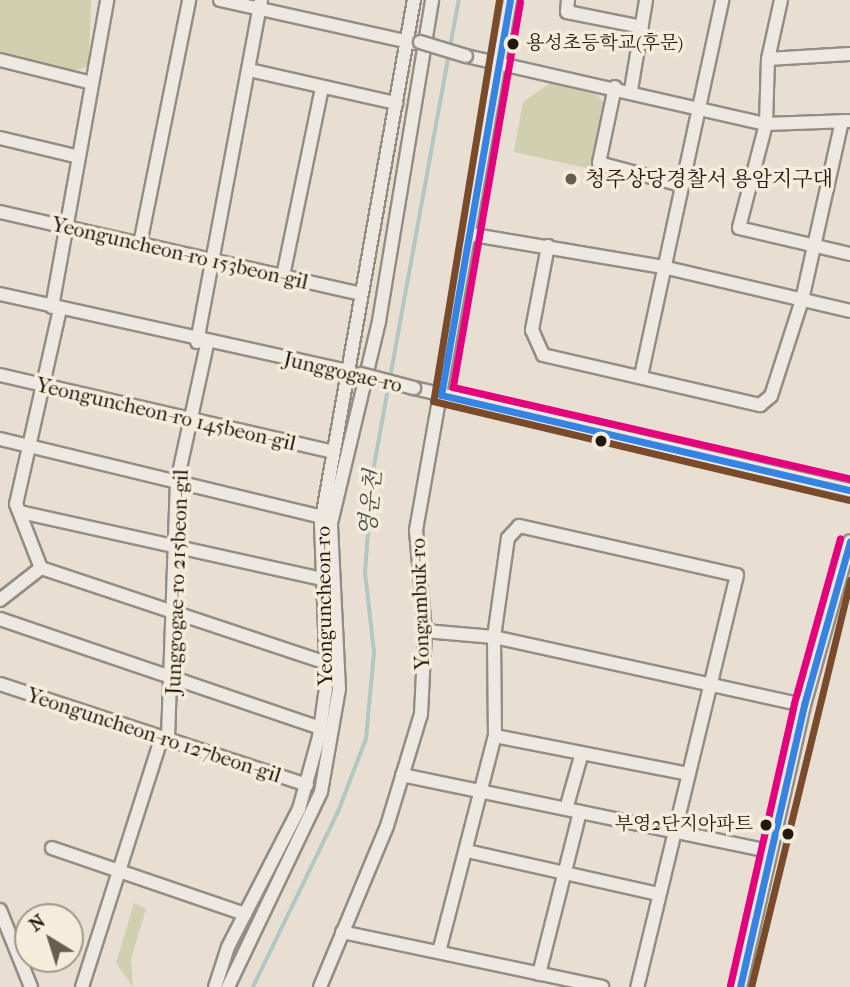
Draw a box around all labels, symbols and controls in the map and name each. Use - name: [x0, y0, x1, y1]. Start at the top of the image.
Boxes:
- place label: 용성초등학교(후문): [526, 33, 683, 55]
- marker: 용성초등학교(후문): [506, 37, 520, 51]
- place label: 청주상당경찰서 용암지구대: [585, 166, 833, 192]
- marker: 청주상당경찰서 용암지구대: [563, 171, 579, 187]
- street label: Yeonguncheon-ro 153beon-gil: [49, 211, 311, 295]
- street label: Junggogae-ro: [281, 346, 405, 398]
- street label: Yeonguncheon-ro 145beon-gil: [34, 372, 298, 456]
- unlabelled marker: [594, 434, 608, 448]
- street label: Junggogae-ro 215beon-gil: [160, 469, 194, 695]
- water label: 영운천: [354, 469, 388, 537]
- street label: Yeonguncheon-ro: [310, 526, 338, 686]
- street label: Yongambuk-ro: [405, 538, 435, 670]
- street label: Yeonguncheon-ro 127beon-gil: [24, 682, 284, 788]
- place label: 부영2단지아파트: [615, 814, 753, 836]
- marker: 부영2단지아파트: [759, 818, 773, 832]
- unlabelled marker: [781, 827, 795, 841]
- north arrow: [14, 903, 84, 973]
- text: N: [25, 910, 50, 936]

